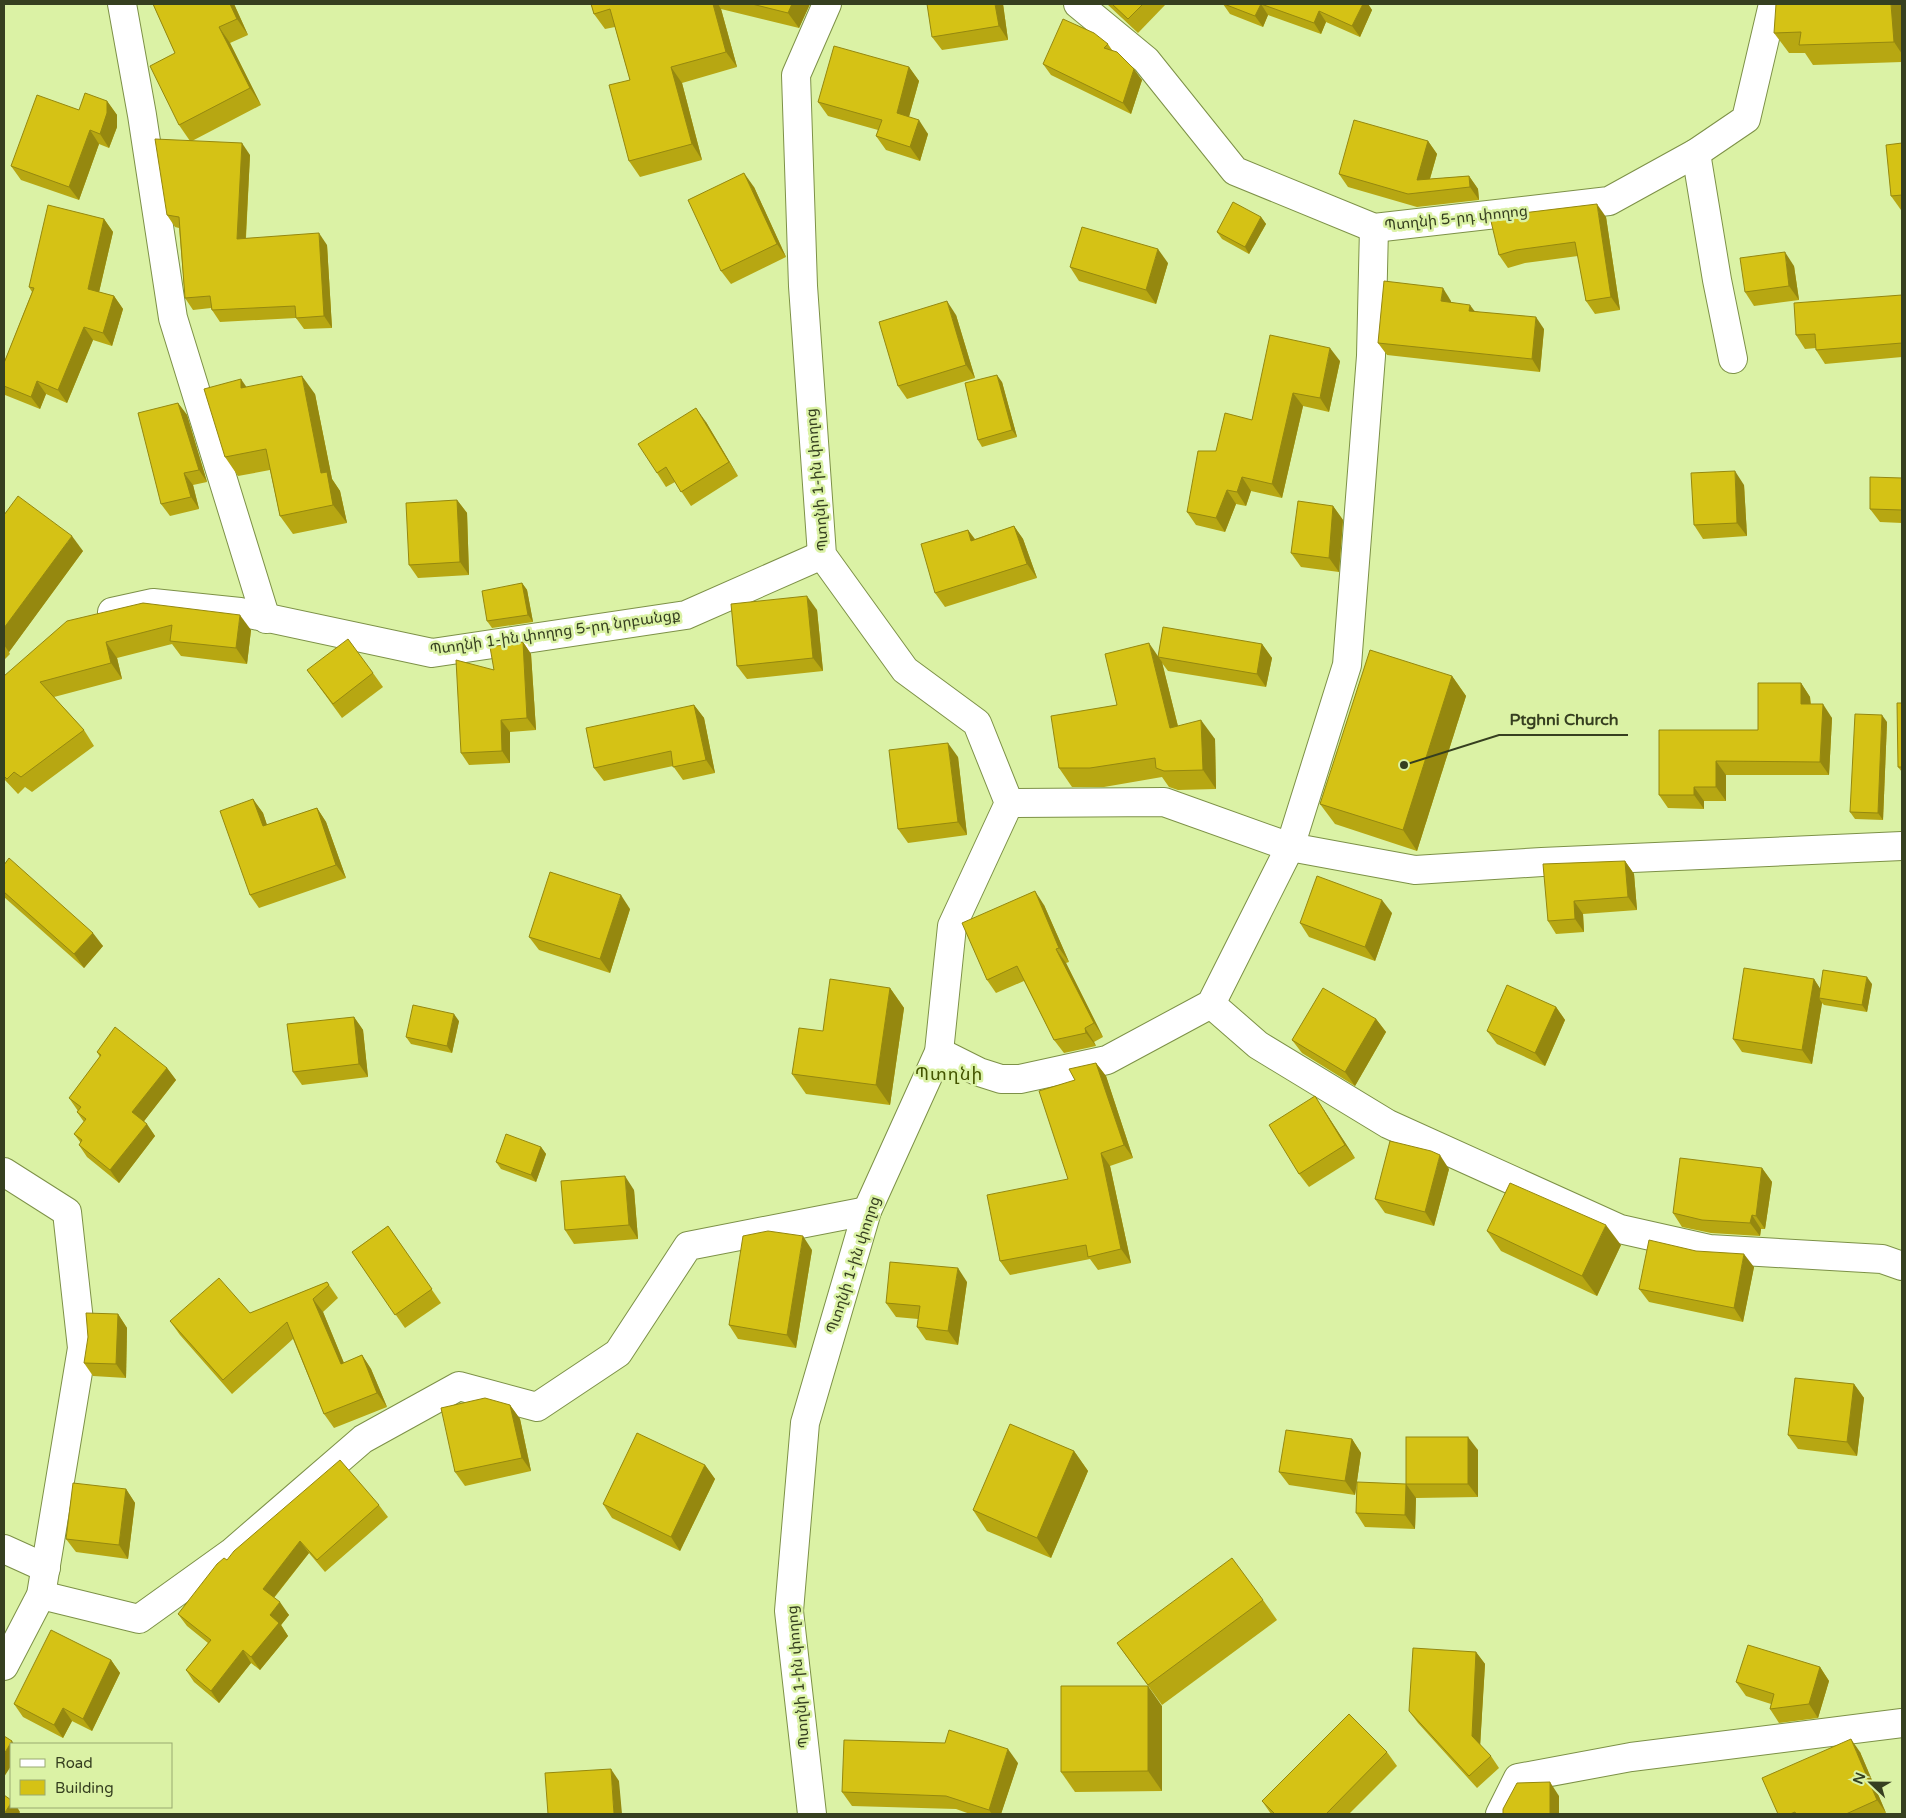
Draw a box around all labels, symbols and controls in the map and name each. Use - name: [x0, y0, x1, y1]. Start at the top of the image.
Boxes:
- street label: Պտղնի 5-րդ փողոց: [1383, 202, 1529, 234]
- street label: Պտղնի 1-ին փողոց: [802, 408, 832, 552]
- street label: Պտղնի 1-ին փողոց 5-րդ նրբանցք: [428, 605, 682, 659]
- callout: Ptghni Church: [1499, 704, 1628, 735]
- text: Ptghni Church: [1509, 710, 1619, 730]
- district label: Պտղնի: [915, 1063, 983, 1085]
- street label: Պտղնի 1-ին փողոց: [822, 1194, 884, 1336]
- street label: Պտղնի 1-ին փողոց: [783, 1605, 813, 1749]
- legend: [10, 1743, 172, 1808]
- text: Road: [55, 1754, 93, 1772]
- north arrow: [1846, 1758, 1896, 1808]
- text: N: [1849, 1770, 1869, 1787]
- text: Building: [55, 1779, 114, 1797]

